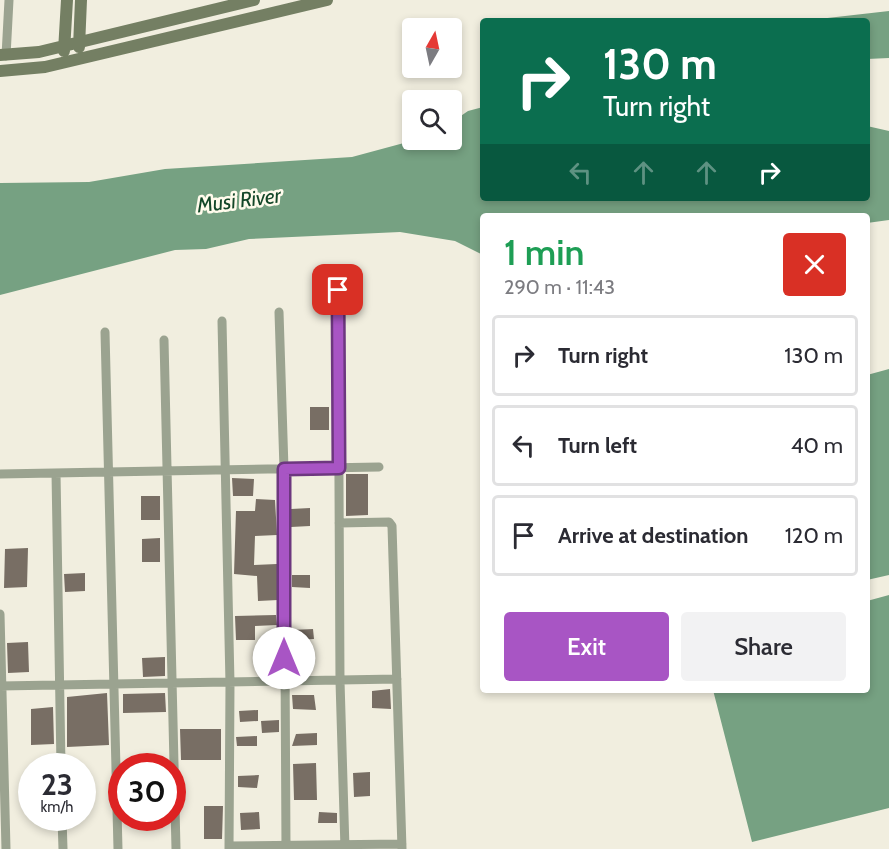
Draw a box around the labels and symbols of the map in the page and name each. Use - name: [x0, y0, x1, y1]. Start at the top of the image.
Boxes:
- north arrow: [402, 18, 462, 78]
- water label: Musi River: [195, 182, 284, 218]
- pin: [312, 264, 363, 315]
- position arrow: [252, 626, 316, 690]
- speed limit sign: 30: [108, 753, 186, 831]

